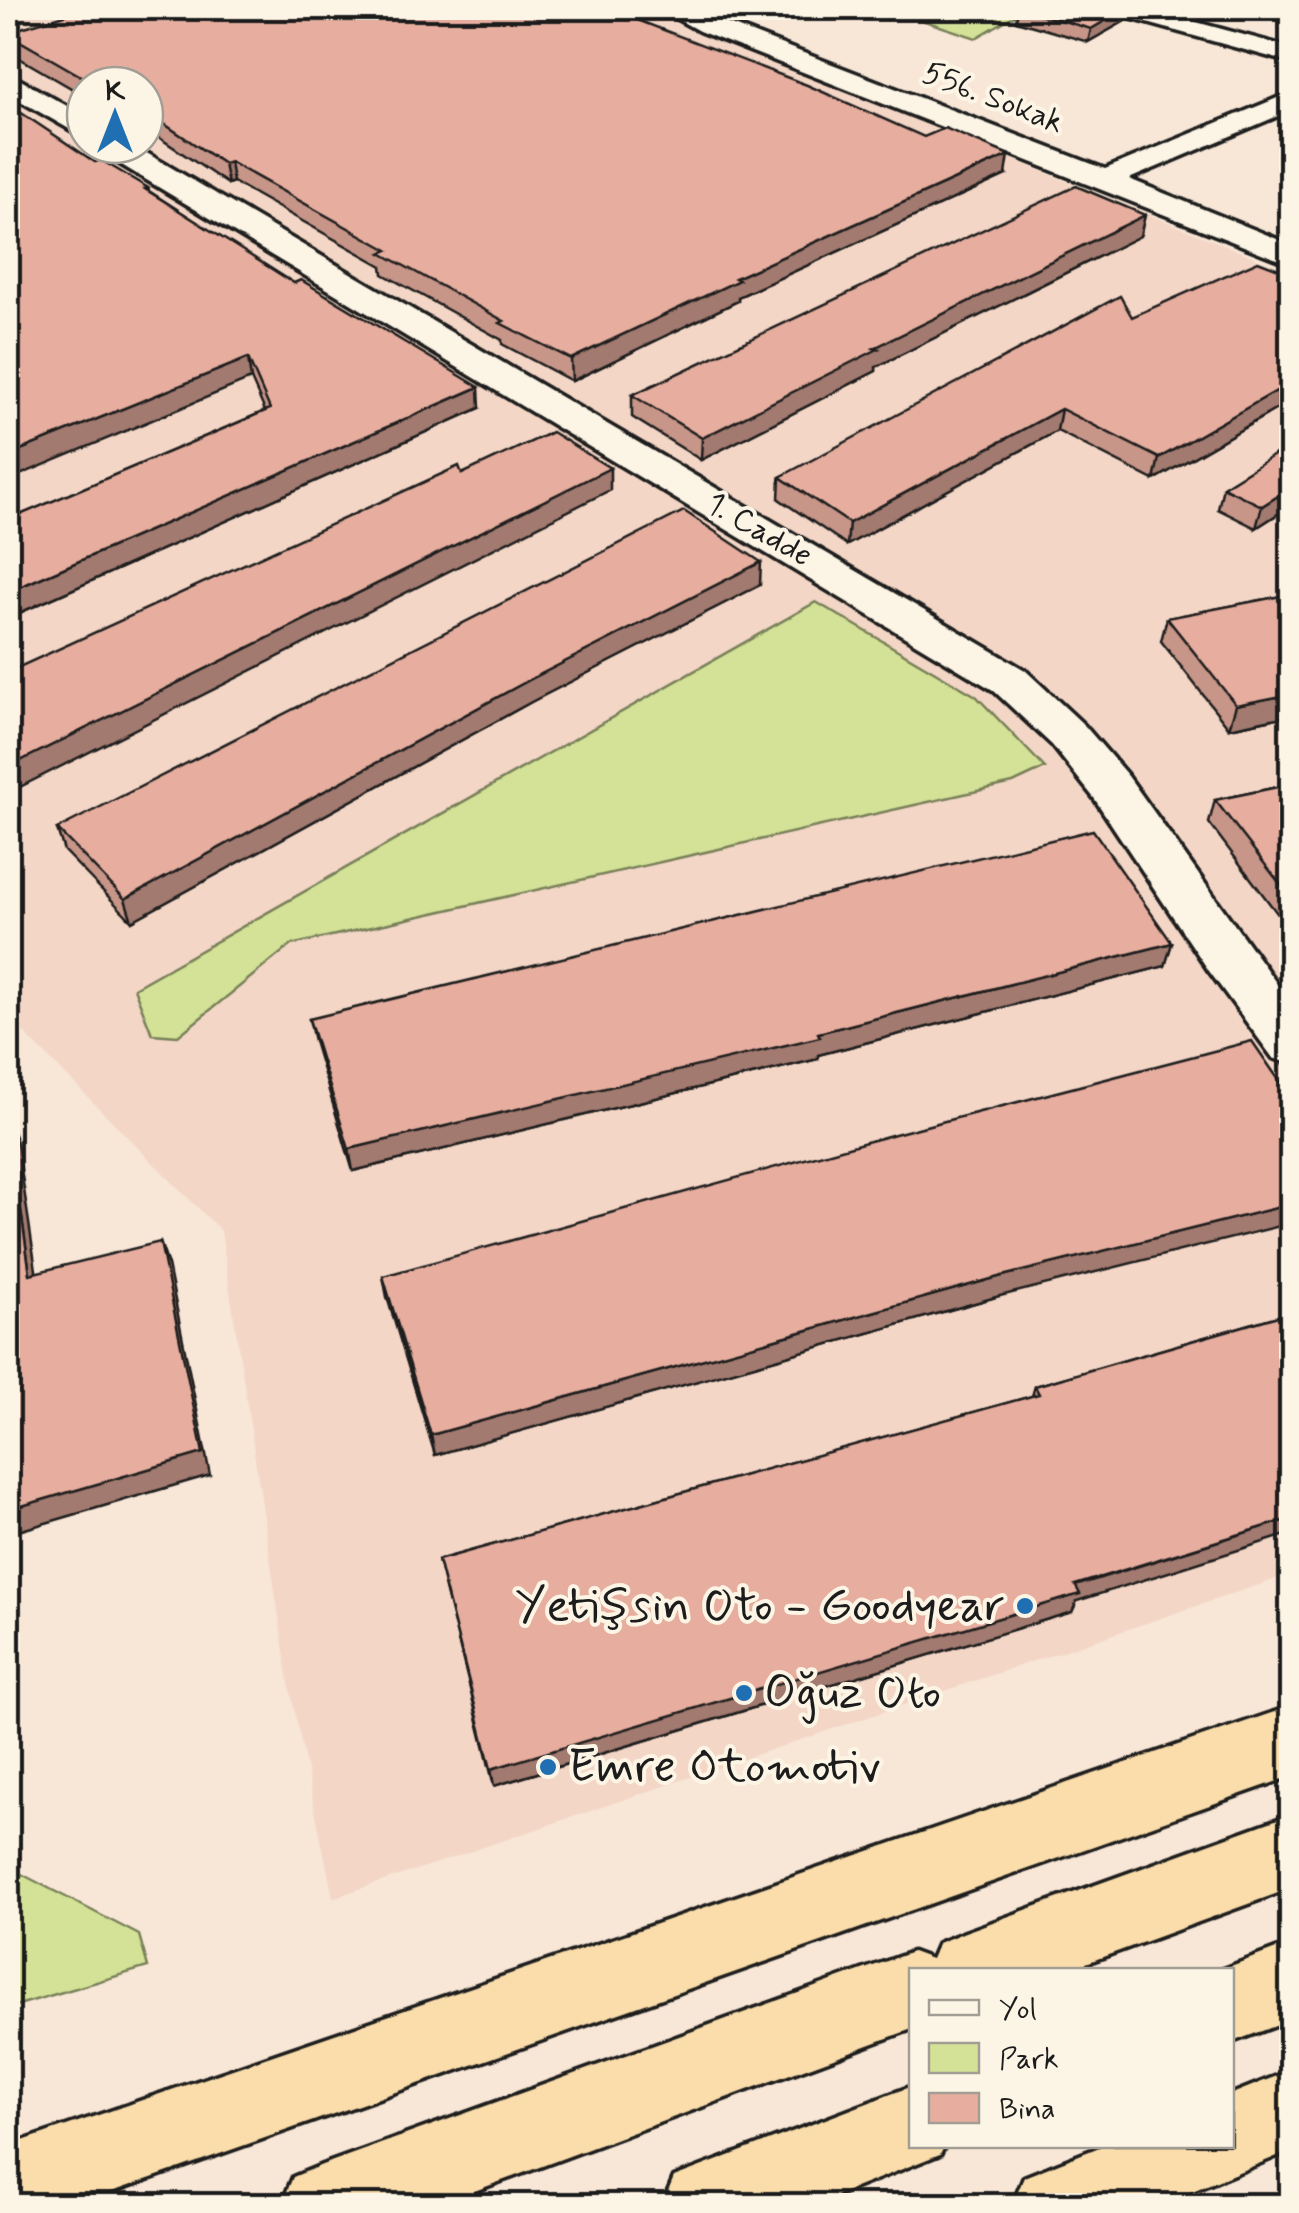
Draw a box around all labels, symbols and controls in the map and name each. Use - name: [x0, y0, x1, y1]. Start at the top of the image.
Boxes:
- street label: 556. Sokak: [917, 52, 1069, 144]
- north arrow: [65, 65, 165, 165]
- text: K: [105, 74, 125, 111]
- street label: 1. Cadde: [698, 483, 820, 577]
- place label: Yetişsin Oto - Goodyear: [515, 1575, 1005, 1638]
- marker: Yetişsin Oto - Goodyear: [1014, 1595, 1036, 1617]
- place label: Oğuz Oto: [764, 1662, 941, 1725]
- marker: Oğuz Oto: [733, 1682, 755, 1704]
- place label: Emre Otomotiv: [568, 1736, 881, 1799]
- marker: Emre Otomotiv: [537, 1756, 559, 1778]
- legend: [909, 1968, 1234, 2148]
- text: Yol: [999, 1990, 1037, 2029]
- text: Park: [999, 2040, 1059, 2079]
- text: Bina: [999, 2090, 1055, 2129]

